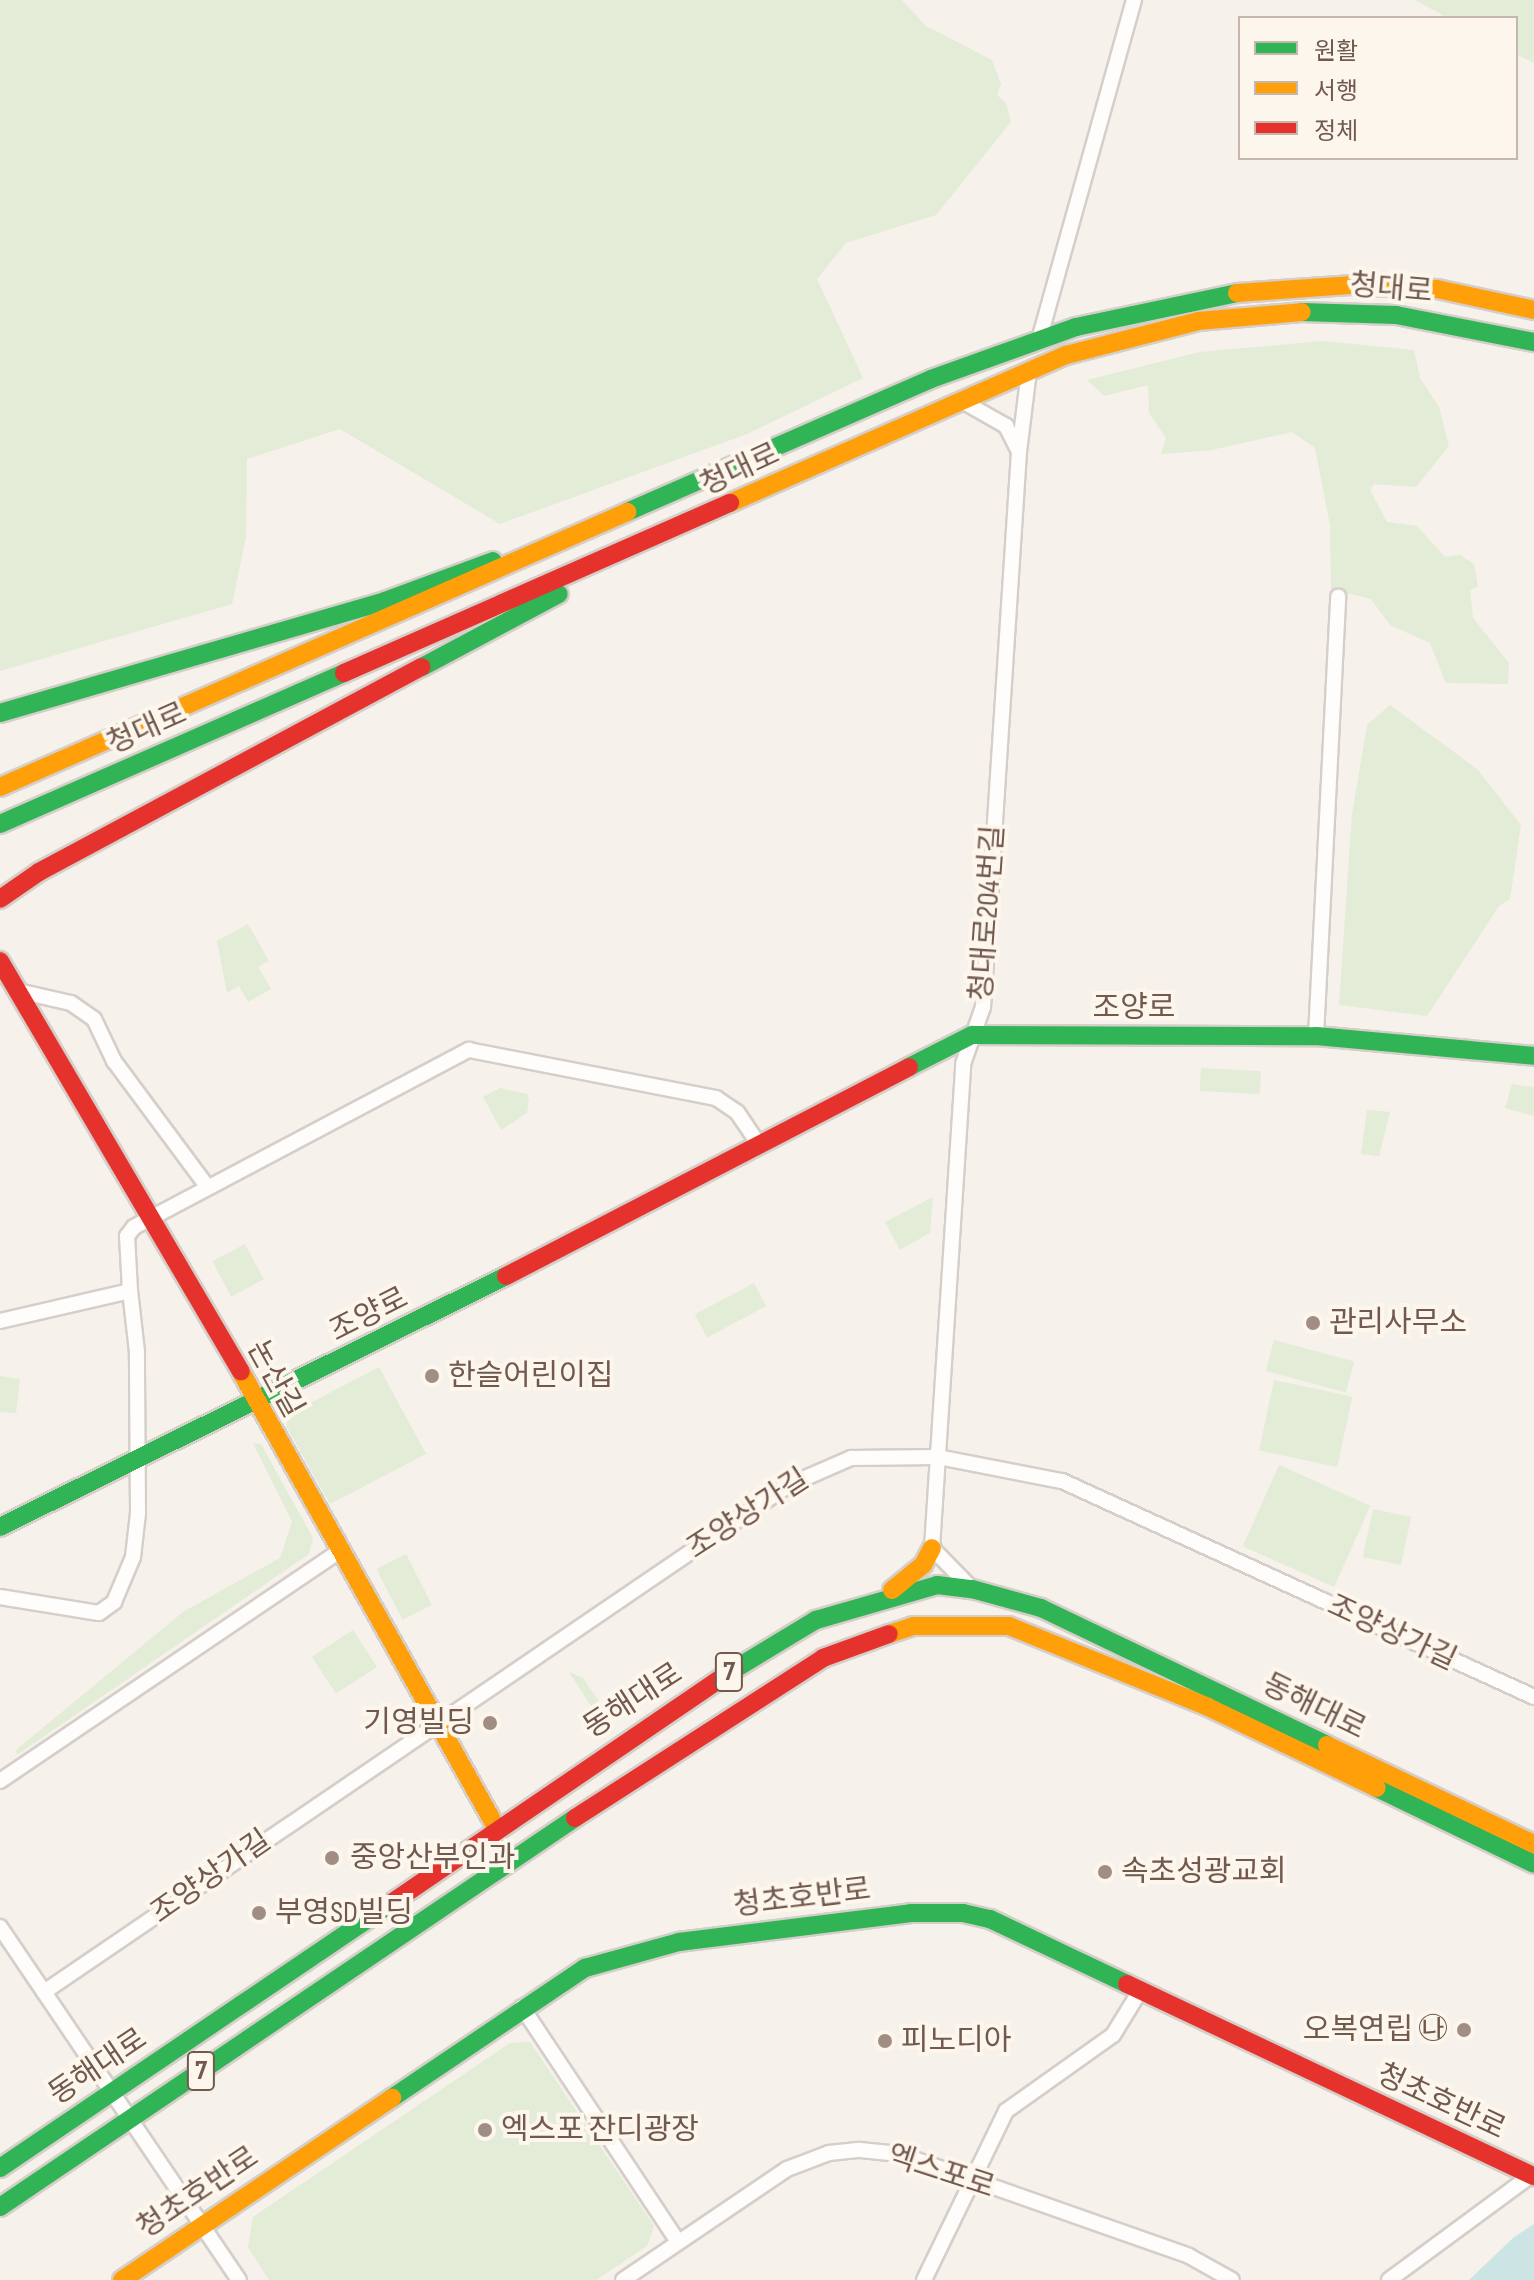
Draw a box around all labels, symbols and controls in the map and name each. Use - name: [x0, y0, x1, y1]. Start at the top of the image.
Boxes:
- legend: [1238, 16, 1518, 160]
- text: 원활: [1314, 37, 1358, 66]
- text: 서행: [1314, 77, 1358, 106]
- text: 정체: [1314, 117, 1358, 146]
- street label: 청대로: [1348, 267, 1434, 311]
- street label: 청대로: [695, 436, 785, 504]
- street label: 청대로: [102, 696, 192, 762]
- street label: 청대로204번길: [964, 824, 1012, 1002]
- street label: 조양로: [1093, 990, 1175, 1026]
- street label: 조양로: [324, 1280, 414, 1350]
- place label: 관리사무소: [1329, 1305, 1467, 1341]
- marker: 관리사무소: [1304, 1314, 1322, 1332]
- street label: 논산길: [239, 1334, 311, 1424]
- place label: 한슬어린이집: [448, 1358, 614, 1394]
- marker: 한슬어린이집: [423, 1367, 441, 1385]
- street label: 조양상가길: [680, 1461, 816, 1567]
- street label: 조양상가길: [1322, 1588, 1462, 1678]
- road number: 7: [713, 1648, 745, 1696]
- street label: 동해대로: [577, 1656, 689, 1746]
- street label: 동해대로: [1256, 1667, 1372, 1747]
- place label: 기영빌딩: [364, 1705, 474, 1741]
- marker: 기영빌딩: [481, 1714, 499, 1732]
- street label: 조양상가길: [144, 1823, 278, 1931]
- place label: 중앙산부인과: [350, 1840, 516, 1876]
- marker: 중앙산부인과: [321, 1847, 343, 1869]
- place label: 속초성광교회: [1121, 1854, 1287, 1890]
- marker: 속초성광교회: [1096, 1863, 1114, 1881]
- street label: 청초호반로: [731, 1872, 873, 1924]
- place label: 부영SD빌딩: [275, 1895, 413, 1931]
- marker: 부영SD빌딩: [250, 1904, 268, 1922]
- place label: 오복연립 ㉯: [1303, 2012, 1448, 2048]
- street label: 동해대로: [42, 2021, 154, 2113]
- marker: 오복연립 ㉯: [1455, 2021, 1473, 2039]
- place label: 피노디아: [901, 2023, 1011, 2059]
- marker: 피노디아: [876, 2032, 894, 2050]
- road number: 7: [185, 2047, 217, 2095]
- street label: 청초호반로: [1371, 2057, 1511, 2147]
- place label: 엑스포 잔디광장: [501, 2112, 699, 2148]
- marker: 엑스포 잔디광장: [476, 2121, 494, 2139]
- street label: 엑스포로: [883, 2138, 999, 2206]
- street label: 청초호반로: [131, 2139, 265, 2247]

